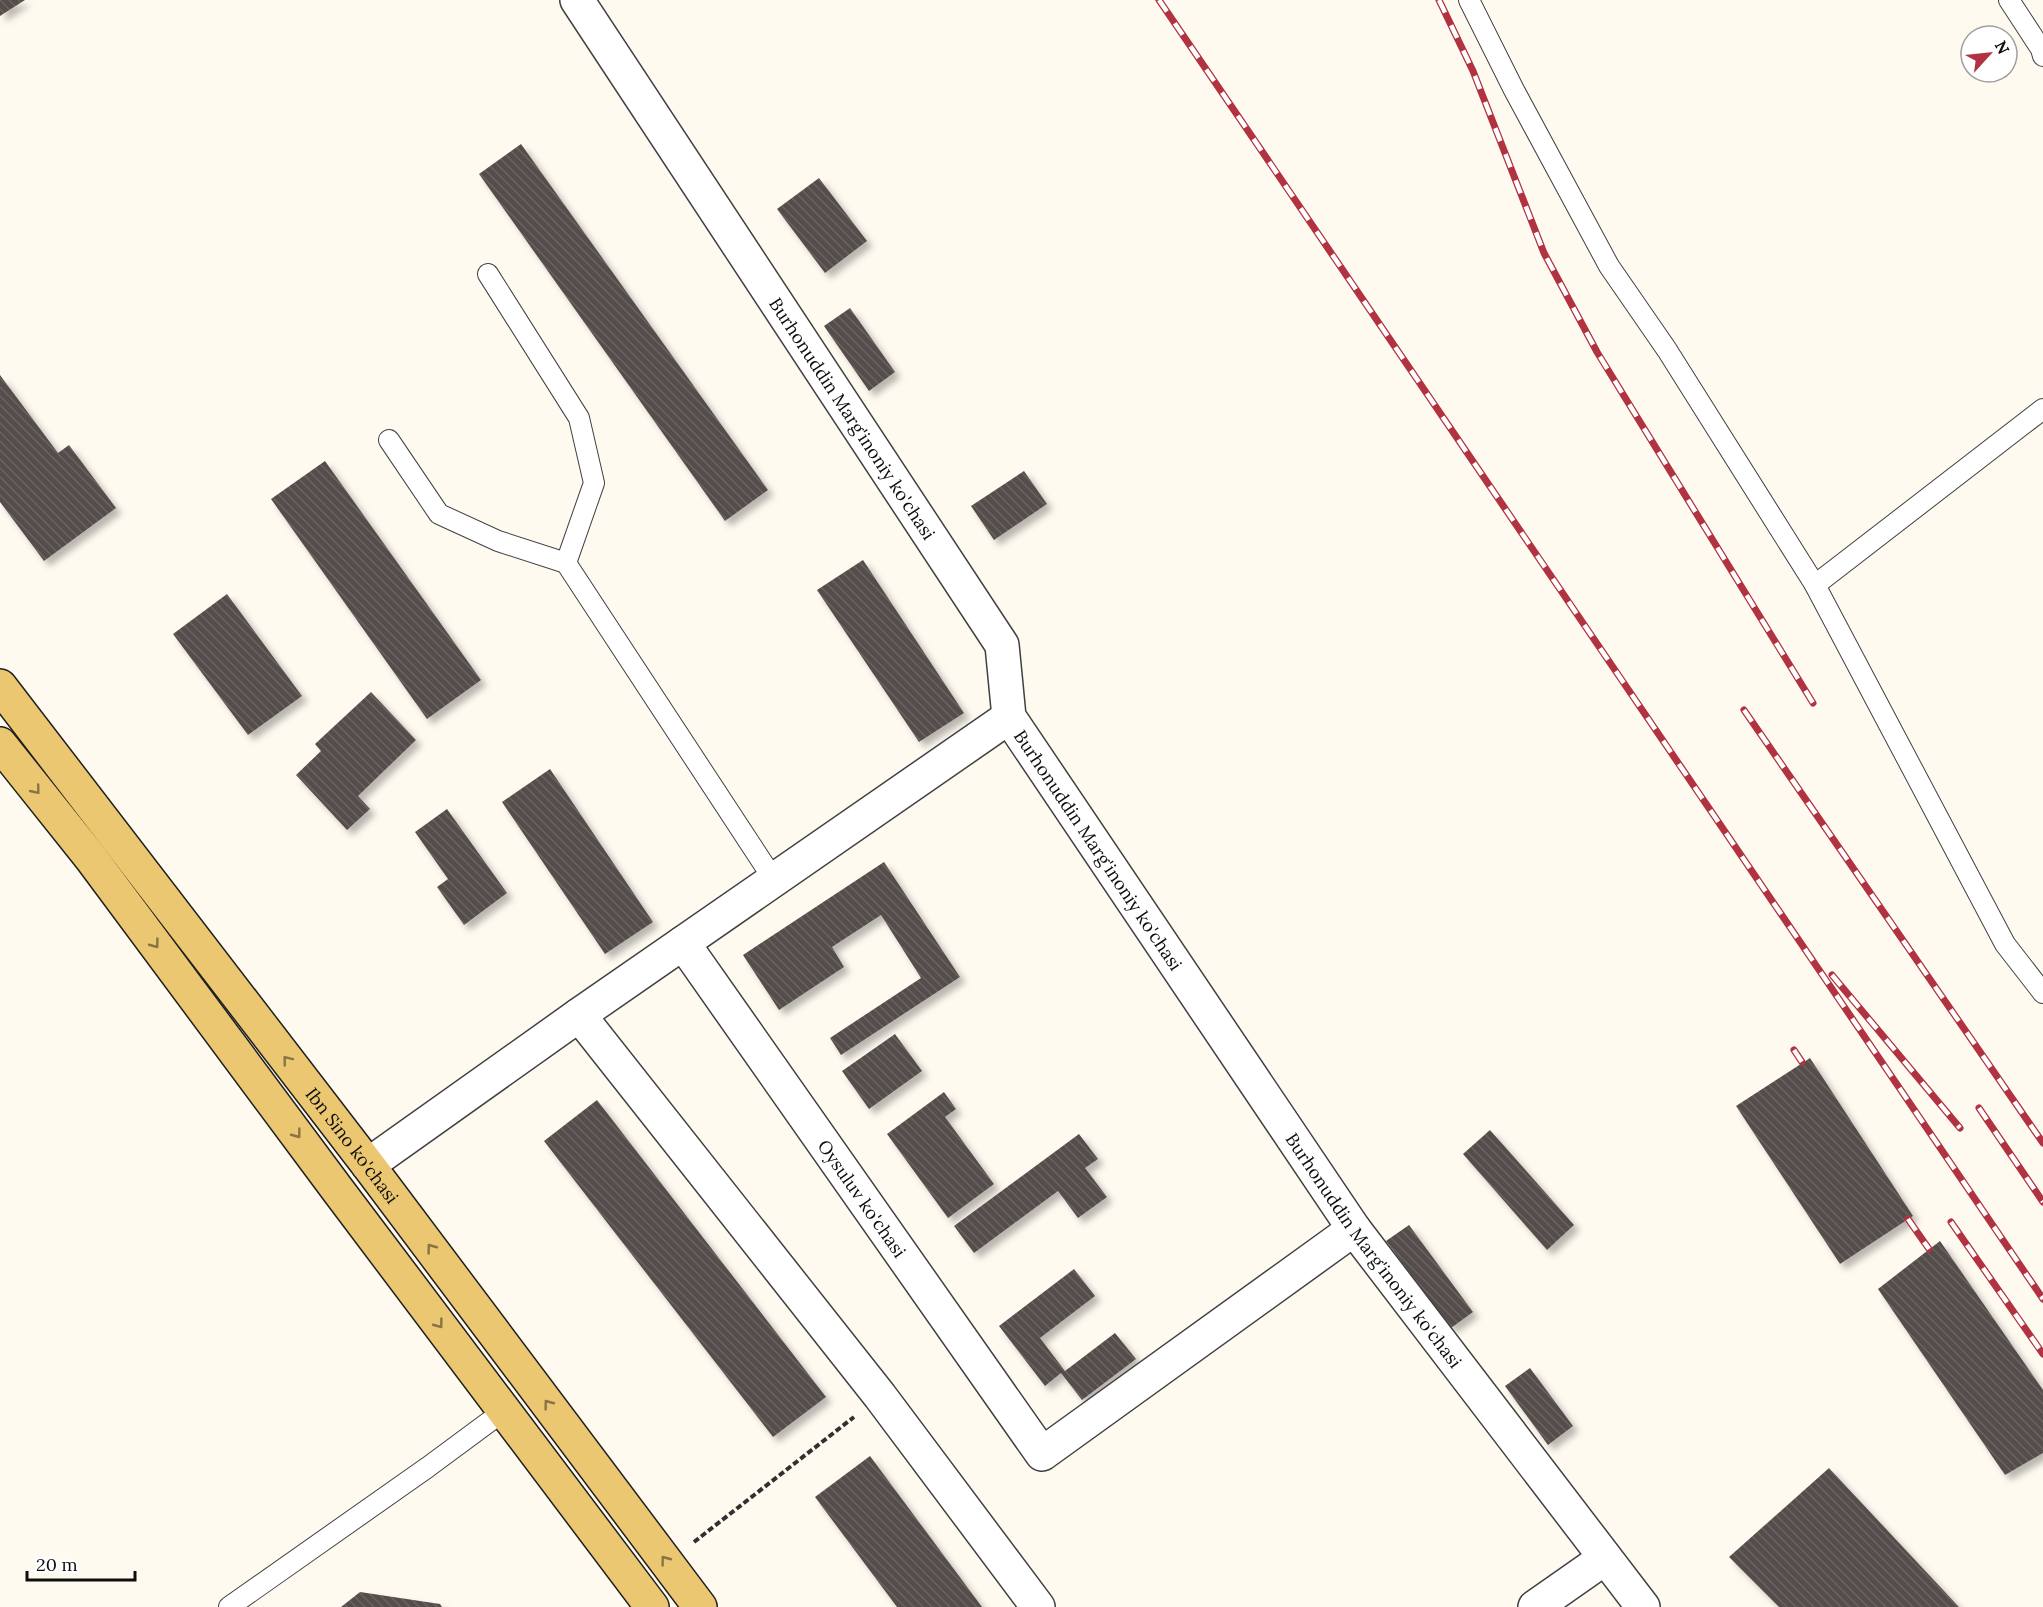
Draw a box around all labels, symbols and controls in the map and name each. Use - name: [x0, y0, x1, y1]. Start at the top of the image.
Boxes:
- north arrow: [1959, 24, 2019, 84]
- text: N: [1991, 37, 2014, 57]
- street label: Burhonuddin Marg'inoniy ko'chasi: [765, 293, 941, 544]
- street label: Burhonuddin Marg'inoniy ko'chasi: [1009, 725, 1188, 975]
- one-way arrow: [29, 783, 40, 794]
- one-way arrow: [148, 938, 159, 949]
- one-way arrow: [284, 1055, 295, 1066]
- street label: Ibn Sino ko'chasi: [301, 1083, 404, 1208]
- one-way arrow: [289, 1128, 300, 1139]
- street label: Burhonuddin Marg'inoniy ko'chasi: [1281, 1128, 1467, 1372]
- street label: Oysuluv ko'chasi: [813, 1135, 912, 1262]
- one-way arrow: [427, 1244, 438, 1255]
- one-way arrow: [432, 1317, 443, 1328]
- one-way arrow: [544, 1400, 555, 1411]
- scale bar: [27, 1544, 135, 1582]
- text: 20 m: [36, 1553, 78, 1576]
- one-way arrow: [661, 1556, 672, 1567]

